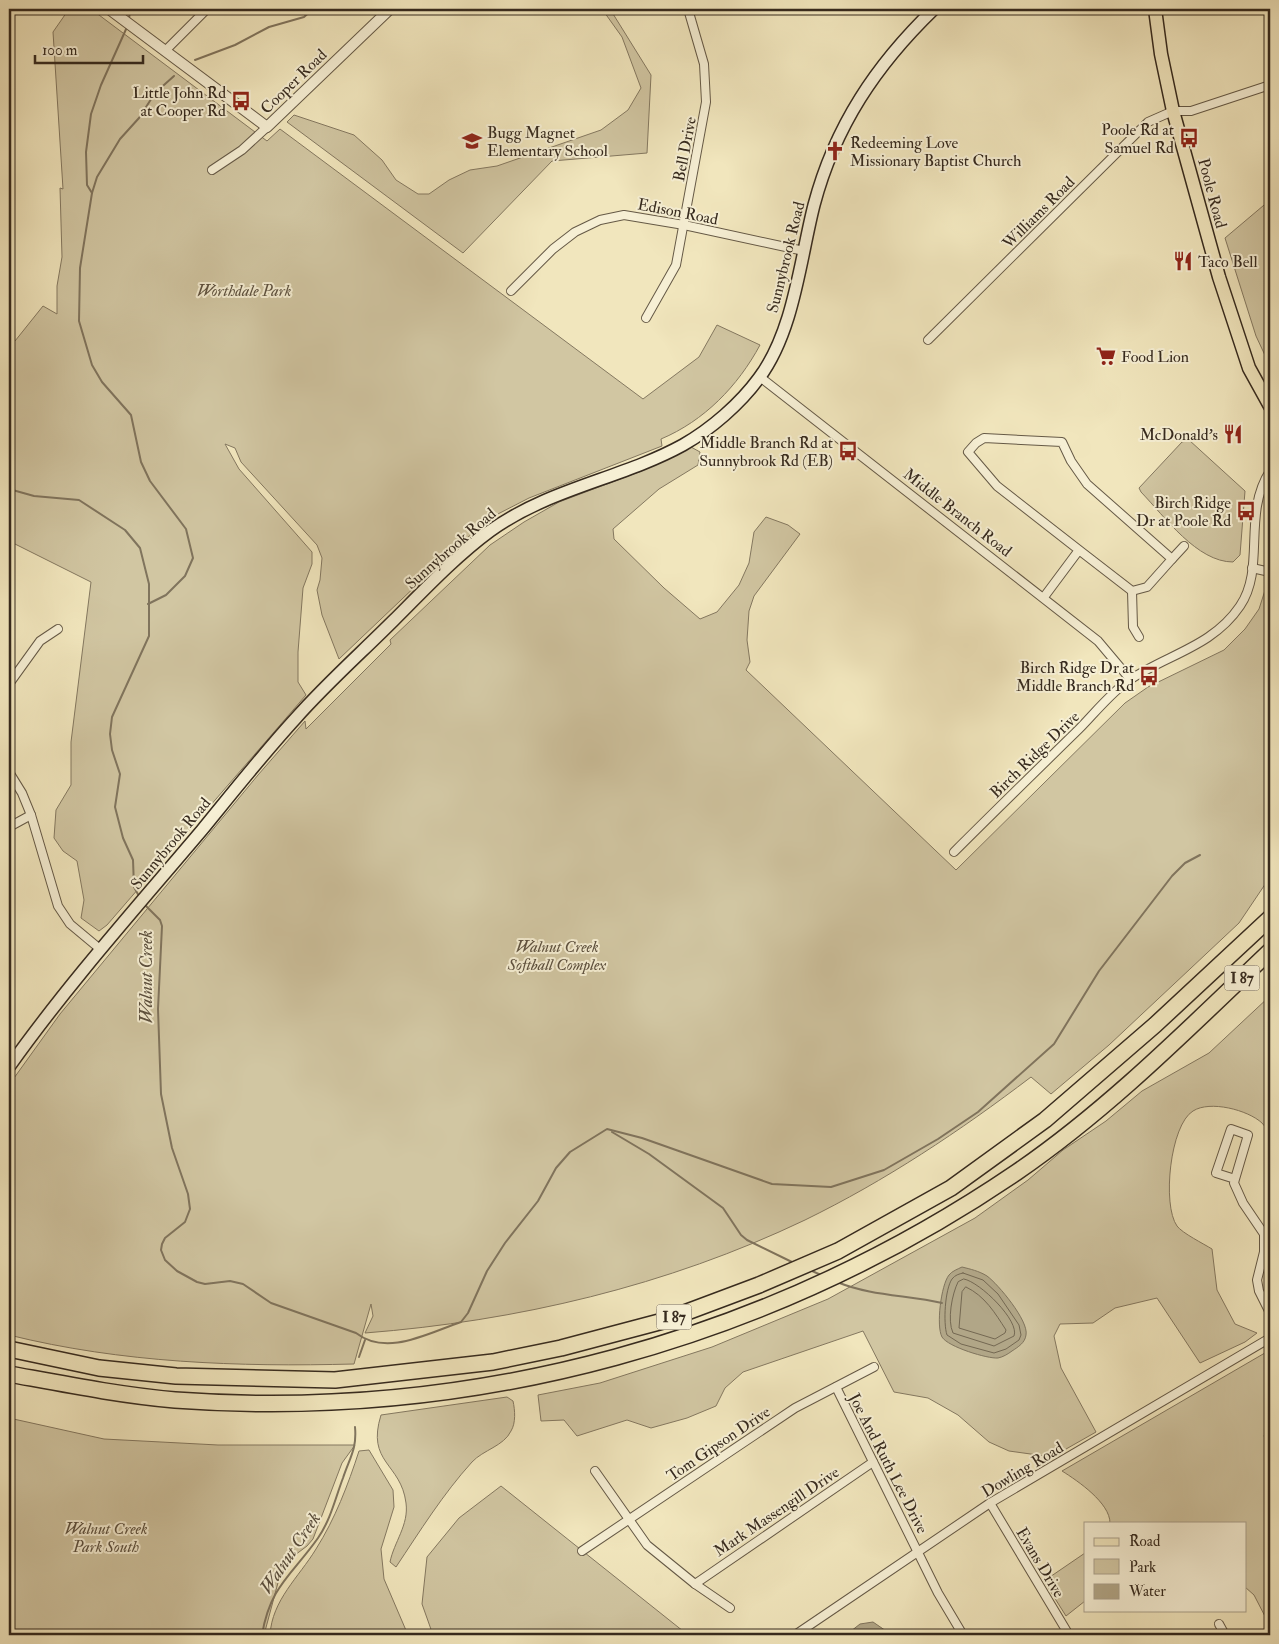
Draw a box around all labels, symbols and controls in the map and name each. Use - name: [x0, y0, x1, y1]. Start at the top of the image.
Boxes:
- scale bar: [35, 32, 142, 64]
- text: 100 m: [42, 41, 78, 60]
- street label: Cooper Road: [256, 45, 332, 119]
- place label: Little John Rd at Cooper Rd: [133, 83, 226, 122]
- bus stop icon: Little John Rd at Cooper Rd: [230, 90, 252, 112]
- street label: Bell Drive: [669, 115, 701, 183]
- place label: Poole Rd at Samuel Rd: [1101, 120, 1174, 158]
- place label: Bugg Magnet Elementary School: [487, 123, 608, 161]
- bus stop icon: Poole Rd at Samuel Rd: [1178, 127, 1200, 149]
- school or university icon: Bugg Magnet Elementary School: [461, 130, 483, 152]
- place label: Redeeming Love Missionary Baptist Church: [850, 133, 1022, 172]
- church icon: Redeeming Love Missionary Baptist Church: [824, 140, 846, 162]
- street label: Poole Road: [1193, 156, 1231, 231]
- street label: Williams Road: [998, 172, 1079, 254]
- street label: Edison Road: [636, 194, 720, 230]
- street label: Sunnybrook Road: [762, 199, 809, 315]
- restaurant icon: Taco Bell: [1172, 250, 1194, 272]
- place label: Taco Bell: [1198, 252, 1258, 272]
- park label: Worthdale Park: [197, 281, 292, 301]
- supermarket icon: Food Lion: [1095, 345, 1117, 367]
- place label: Food Lion: [1121, 347, 1189, 367]
- restaurant icon: McDonald's: [1222, 423, 1244, 445]
- place label: McDonald's: [1140, 425, 1218, 445]
- place label: Middle Branch Rd at Sunnybrook Rd (EB): [699, 433, 833, 471]
- bus stop icon: Middle Branch Rd at Sunnybrook Rd (EB): [837, 440, 859, 462]
- street label: Middle Branch Road: [899, 464, 1016, 561]
- place label: Birch Ridge Dr at Poole Rd: [1136, 493, 1231, 531]
- bus stop icon: Birch Ridge Dr at Poole Rd: [1235, 500, 1257, 522]
- street label: Sunnybrook Road: [401, 504, 500, 594]
- place label: Birch Ridge Dr at Middle Branch Rd: [1016, 658, 1134, 696]
- bus stop icon: Birch Ridge Dr at Middle Branch Rd: [1138, 665, 1160, 687]
- street label: Birch Ridge Drive: [986, 707, 1084, 802]
- street label: Sunnybrook Road: [126, 793, 215, 894]
- water label: Walnut Creek: [135, 930, 158, 1024]
- park label: Walnut Creek Softball Complex: [507, 937, 606, 975]
- road number: I 87: [1224, 966, 1260, 990]
- road number: I 87: [656, 1304, 692, 1330]
- street label: Joe And Ruth Lee Drive: [843, 1389, 932, 1538]
- street label: Tom Gipson Drive: [663, 1402, 775, 1487]
- street label: Dowling Road: [978, 1438, 1067, 1502]
- street label: Mark Massengill Drive: [710, 1462, 843, 1561]
- water label: Walnut Creek: [255, 1508, 326, 1598]
- park label: Walnut Creek Park South: [64, 1519, 148, 1557]
- legend: [1084, 1522, 1246, 1612]
- street label: Evans Drive: [1011, 1524, 1069, 1601]
- text: Road: [1129, 1532, 1161, 1551]
- text: Park: [1129, 1558, 1156, 1577]
- text: Water: [1128, 1582, 1166, 1601]

